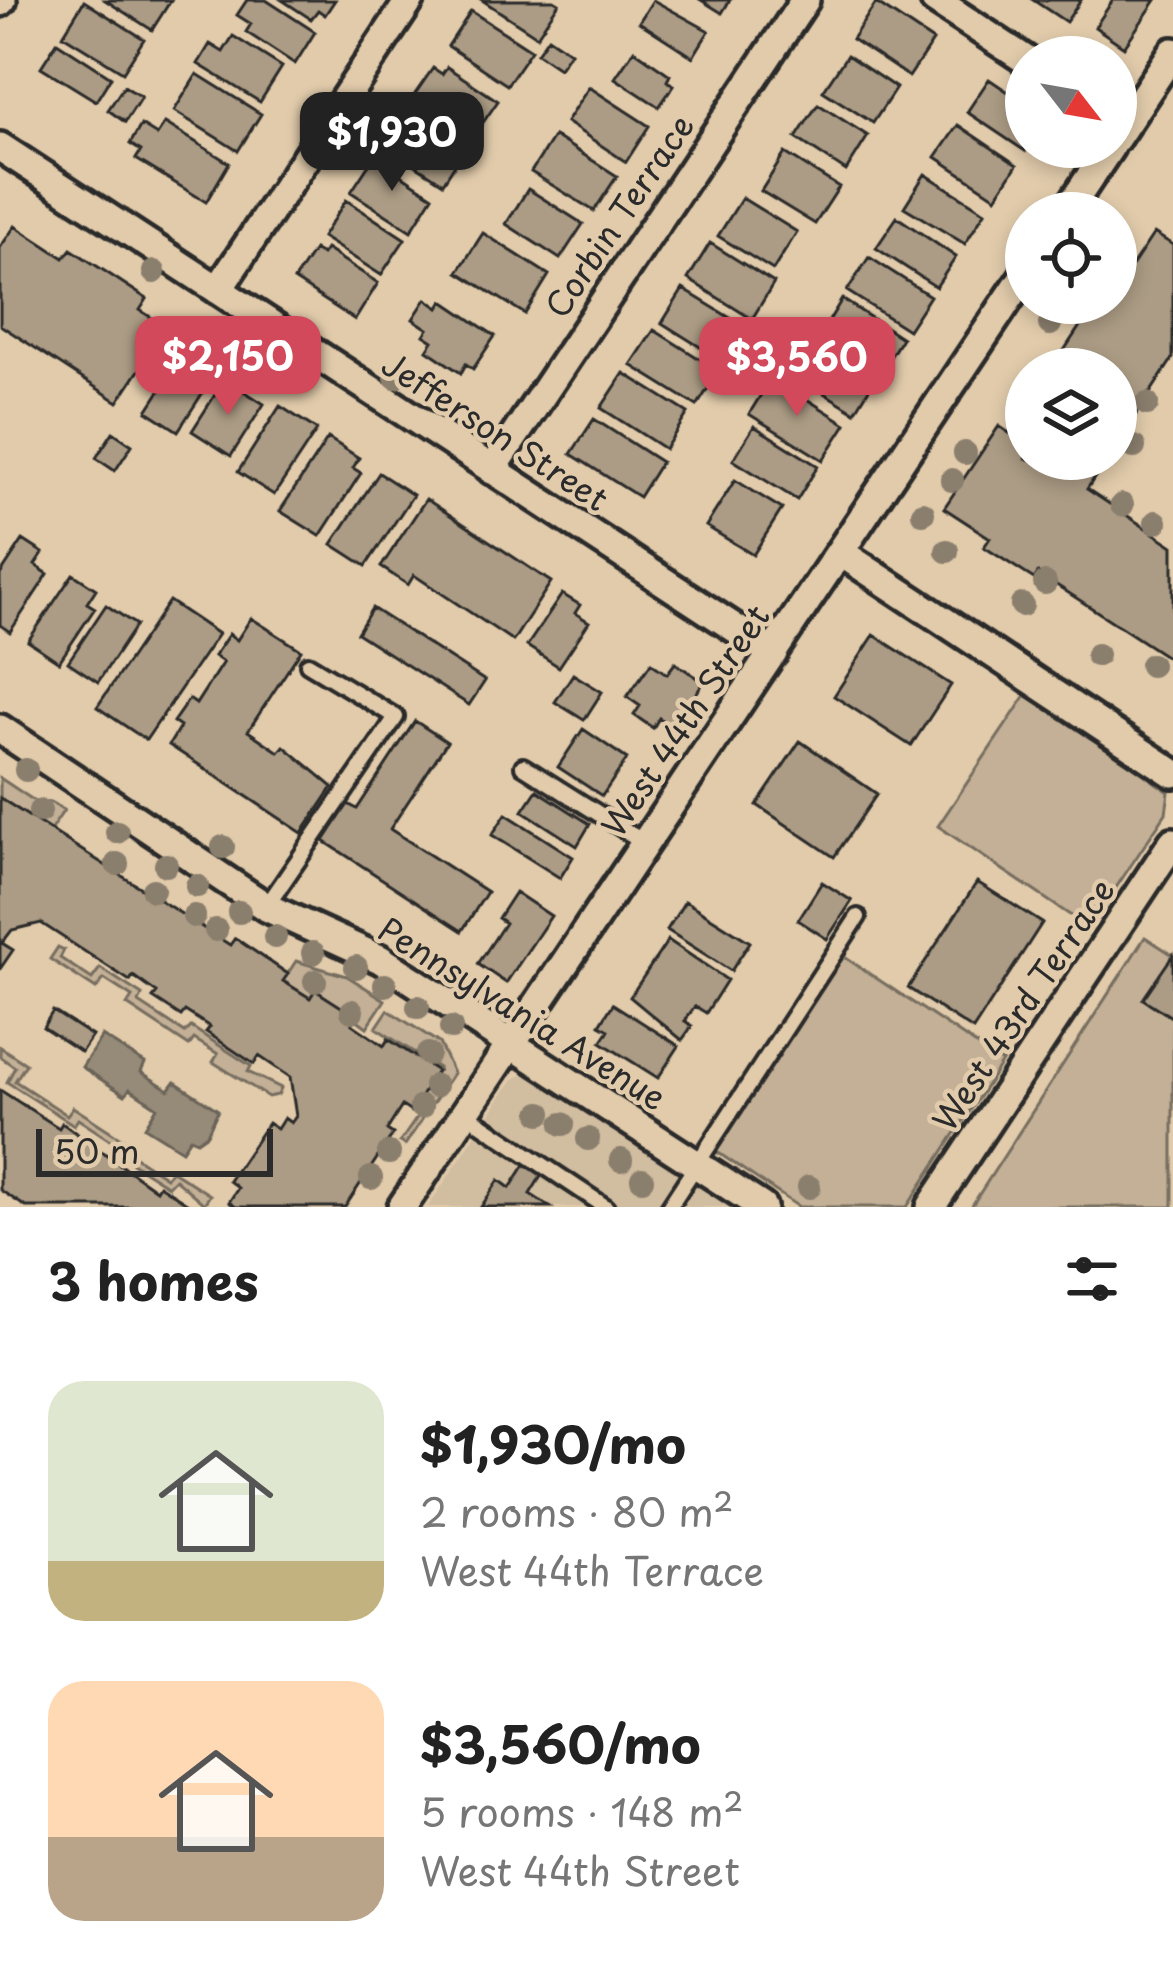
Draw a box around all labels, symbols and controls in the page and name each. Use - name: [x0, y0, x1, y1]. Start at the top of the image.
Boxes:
- north arrow: [1005, 36, 1137, 168]
- map controls: [1005, 36, 1137, 480]
- pin: $1,930: [294, 92, 490, 194]
- text: $1,930: [327, 101, 457, 160]
- street label: Corbin Terrace: [531, 103, 705, 327]
- button: locate: [1005, 192, 1137, 324]
- pin: $2,150: [130, 316, 326, 418]
- pin: $3,560: [699, 317, 895, 419]
- text: $2,150: [162, 325, 294, 384]
- text: $3,560: [726, 326, 868, 385]
- street label: Jefferson Street: [373, 338, 619, 522]
- button: layers: [1005, 348, 1137, 480]
- street label: West 44th Street: [588, 594, 780, 846]
- street label: West 43rd Terrace: [919, 868, 1125, 1140]
- street label: Pennsylvania Avenue: [369, 903, 677, 1121]
- scale bar: [36, 1123, 273, 1176]
- text: 50 m: [54, 1125, 140, 1175]
- text: 3 homes: [48, 1241, 259, 1318]
- icon: filters: [1059, 1246, 1125, 1312]
- text: $1,930/mo: [420, 1404, 686, 1481]
- icon: home: [144, 1429, 288, 1573]
- text: 2 rooms · 80 m²: [420, 1481, 734, 1540]
- text: West 44th Terrace: [420, 1540, 764, 1599]
- text: $3,560/mo: [420, 1704, 701, 1781]
- icon: home: [144, 1729, 288, 1873]
- text: 5 rooms · 148 m²: [420, 1781, 744, 1840]
- text: West 44th Street: [420, 1840, 740, 1899]

